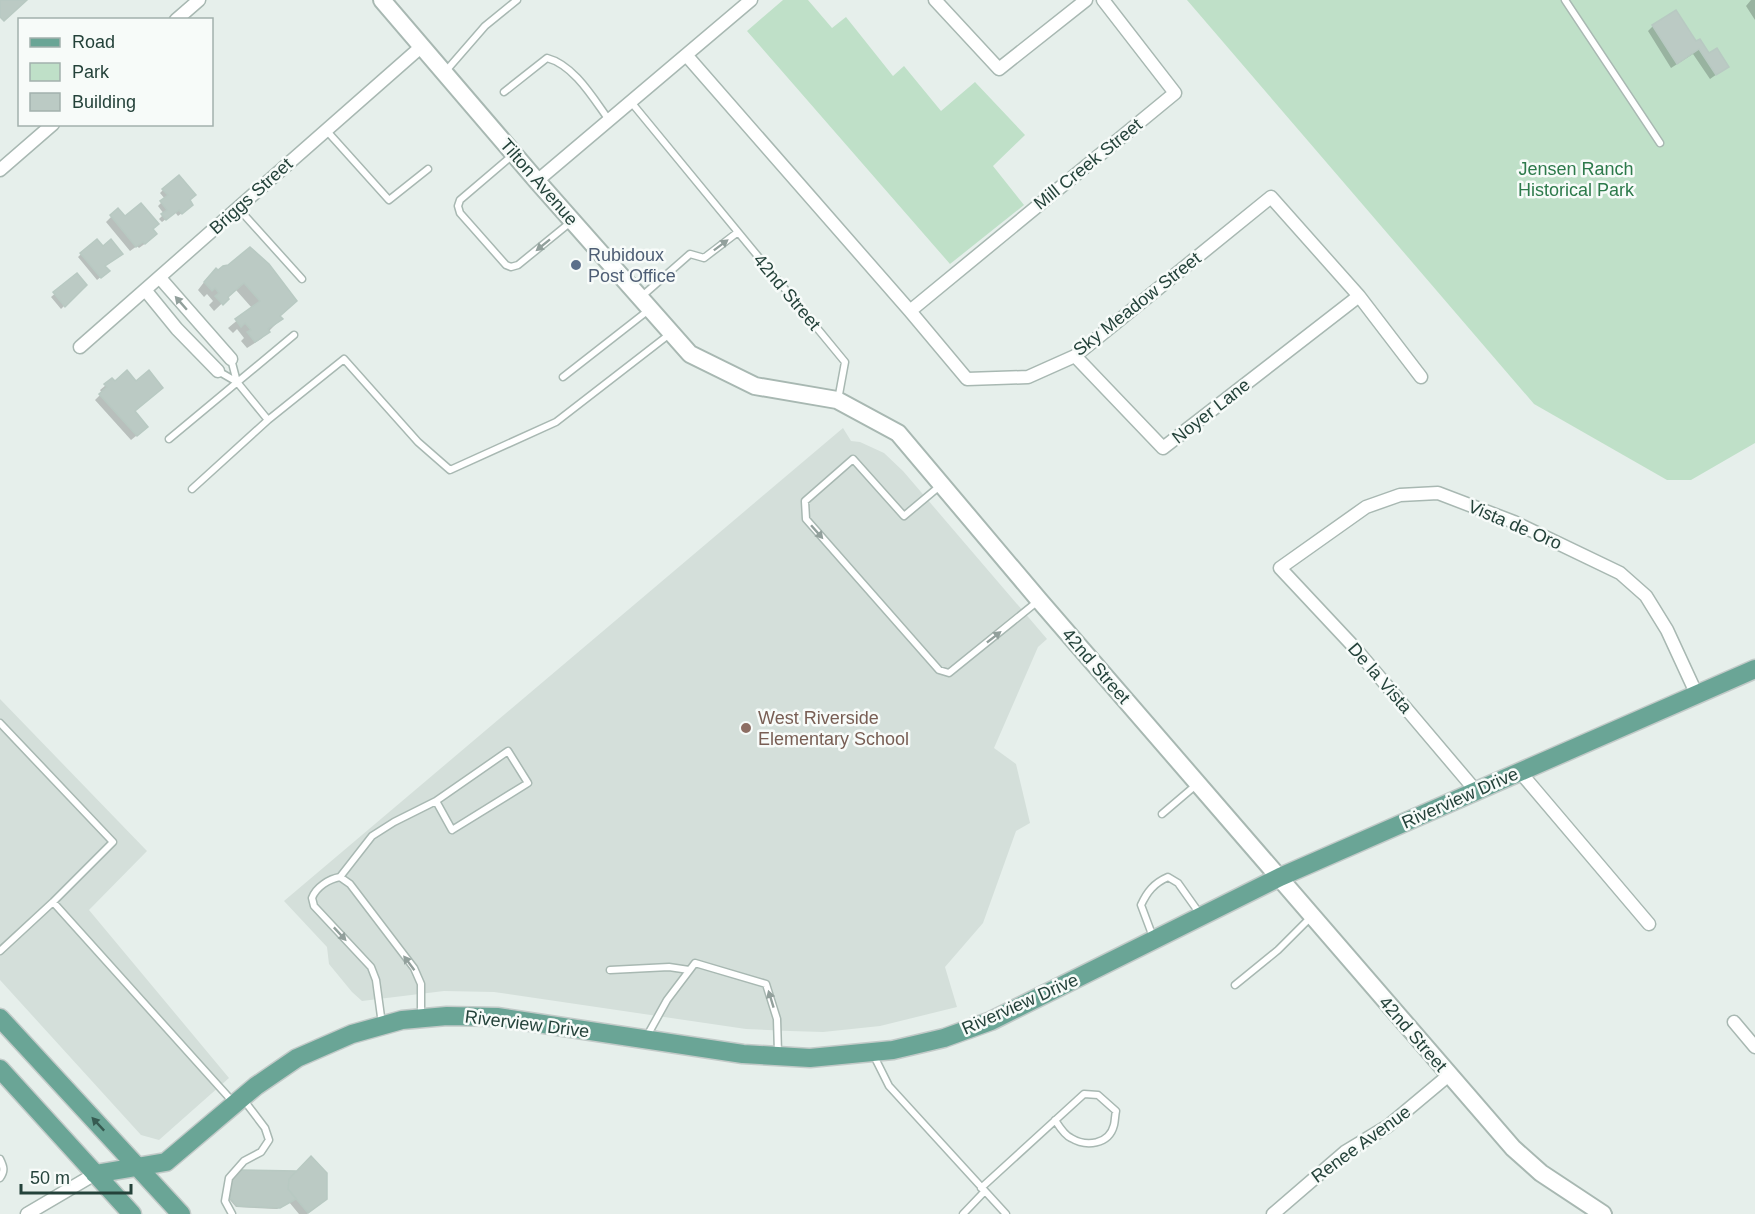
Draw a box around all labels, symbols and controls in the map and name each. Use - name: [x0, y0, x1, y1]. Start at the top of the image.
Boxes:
- legend: [18, 18, 213, 126]
- text: Road: [72, 32, 115, 52]
- text: Park: [72, 62, 110, 82]
- text: Building: [72, 92, 136, 112]
- street label: Mill Creek Street: [1030, 114, 1146, 214]
- street label: Tilton Avenue: [496, 135, 582, 229]
- street label: Briggs Street: [206, 154, 296, 238]
- park label: Jensen Ranch Historical Park: [1518, 159, 1635, 200]
- one-way arrow: [535, 239, 551, 252]
- one-way arrow: [713, 239, 728, 251]
- place label: Rubidoux Post Office: [588, 245, 676, 286]
- street label: Sky Meadow Street: [1069, 248, 1205, 360]
- street label: 42nd Street: [749, 250, 825, 334]
- marker: Rubidoux Post Office: [569, 258, 583, 272]
- one-way arrow: [175, 296, 188, 311]
- street label: Noyer Lane: [1168, 374, 1254, 448]
- street label: Vista de Oro: [1465, 496, 1565, 554]
- one-way arrow: [810, 524, 823, 539]
- street label: 42nd Street: [1058, 624, 1134, 708]
- one-way arrow: [986, 631, 1001, 643]
- street label: De la Vista: [1344, 639, 1417, 718]
- place label: West Riverside Elementary School: [758, 708, 909, 749]
- marker: West Riverside Elementary School: [739, 721, 753, 735]
- street label: Riverview Drive: [1399, 763, 1521, 833]
- one-way arrow: [333, 926, 346, 941]
- one-way arrow: [403, 955, 415, 971]
- street label: Riverview Drive: [959, 969, 1081, 1039]
- one-way arrow: [766, 990, 775, 1008]
- street label: 42nd Street: [1375, 992, 1451, 1076]
- street label: Riverview Drive: [464, 1006, 590, 1042]
- street label: Renee Avenue: [1307, 1101, 1415, 1187]
- one-way arrow: [91, 1117, 105, 1131]
- scale bar: [21, 1157, 130, 1195]
- text: 50 m: [30, 1168, 70, 1188]

